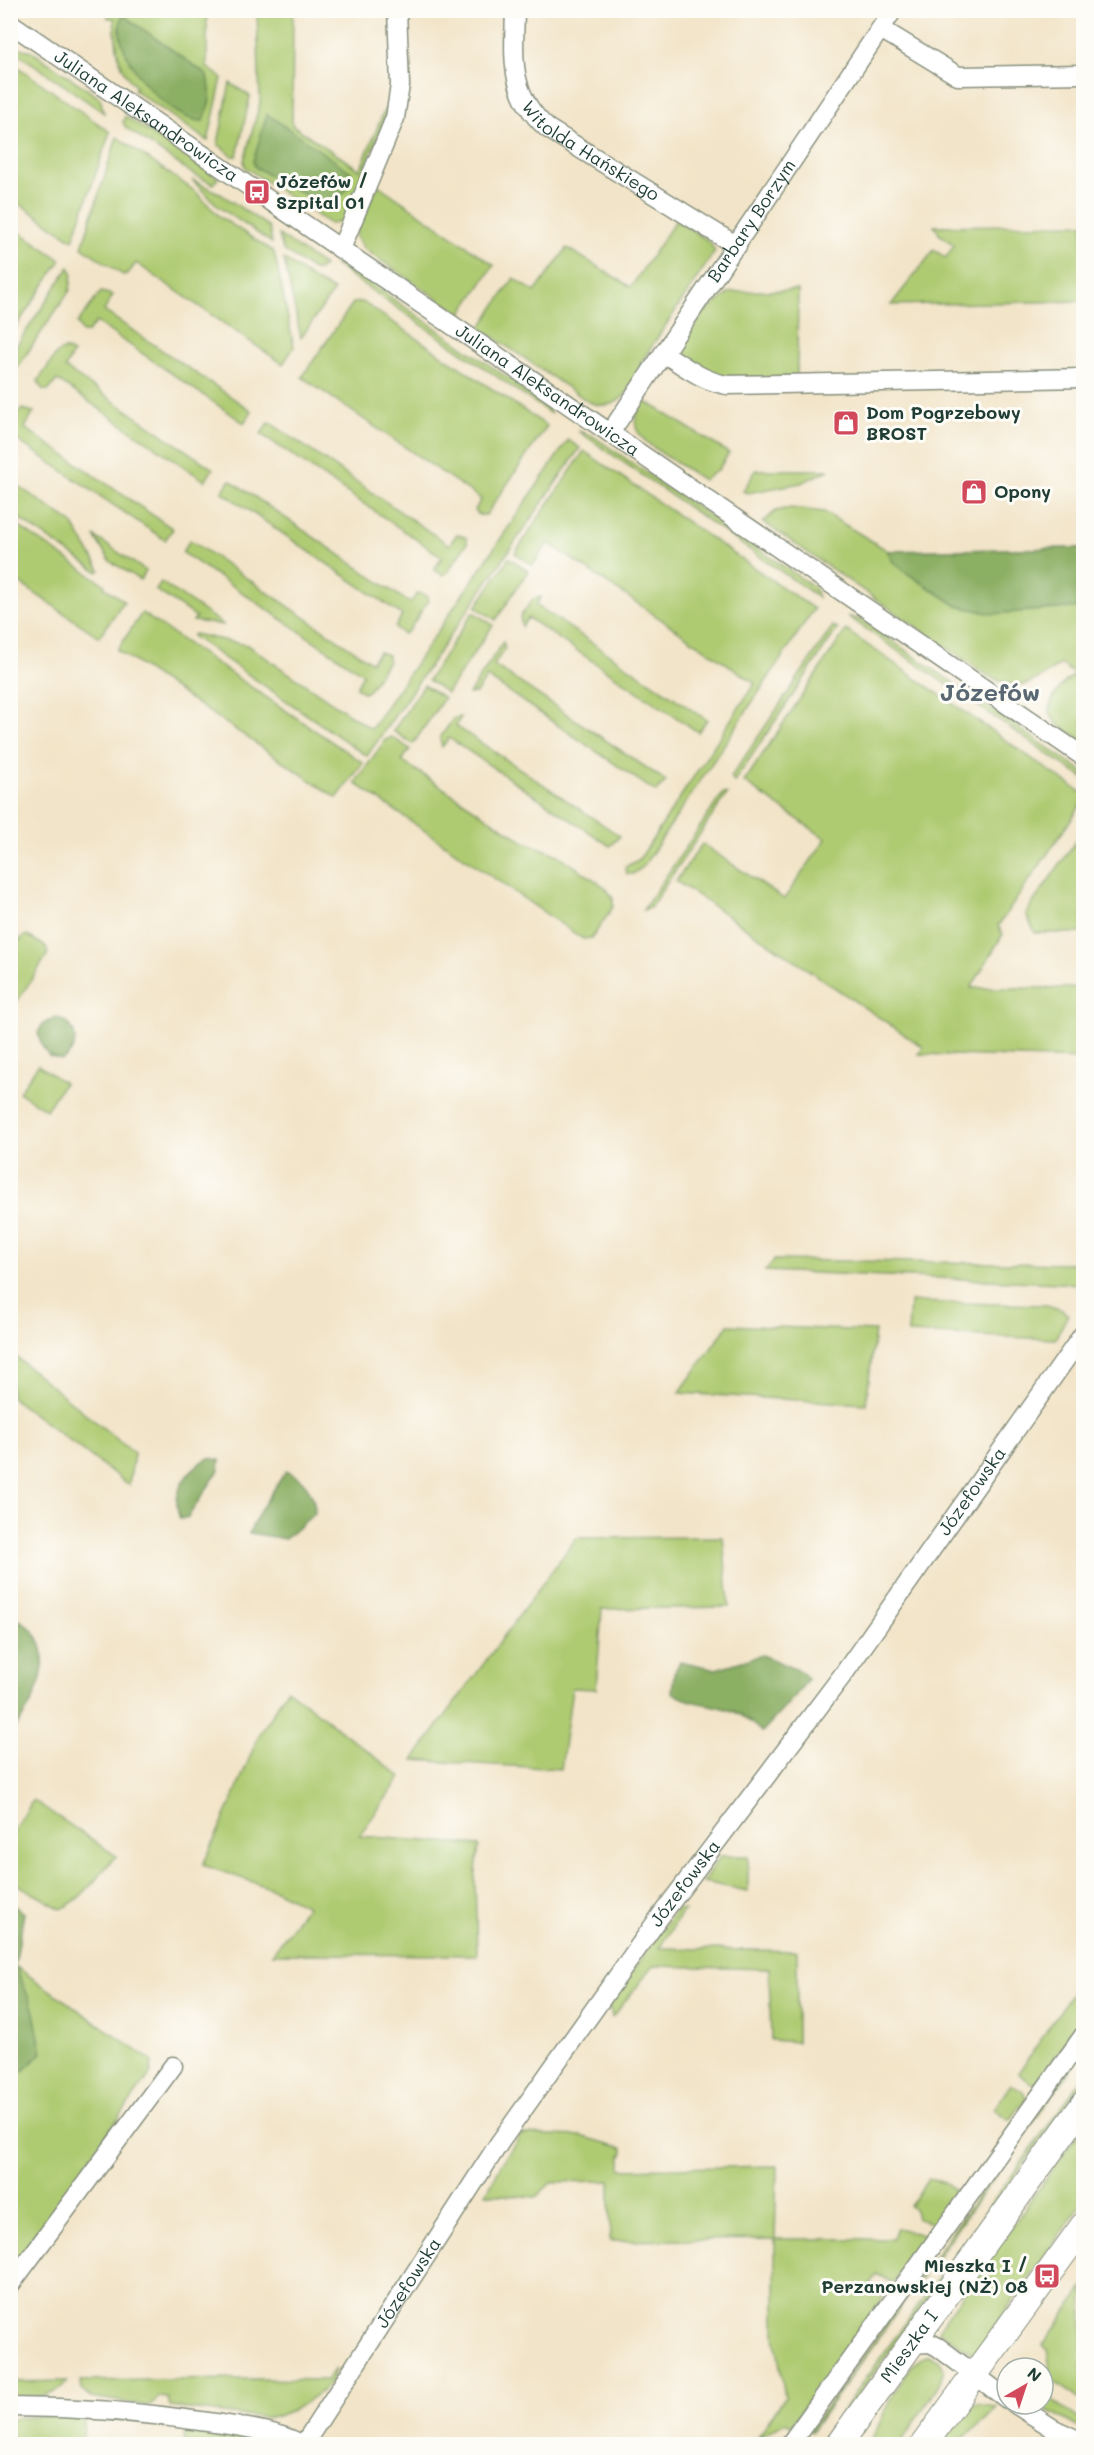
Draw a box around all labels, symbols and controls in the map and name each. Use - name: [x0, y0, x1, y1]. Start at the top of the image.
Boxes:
- street label: Juliana Aleksandrowicza: [50, 44, 244, 187]
- street label: Witolda Hańskiego: [517, 95, 665, 206]
- street label: Barbary Borzym: [701, 154, 801, 287]
- place label: Józefów / Szpital 01: [276, 169, 368, 214]
- bus stop icon: Józefów / Szpital 01: [242, 177, 272, 207]
- street label: Juliana Aleksandrowicza: [451, 318, 645, 461]
- place label: Dom Pogrzebowy BROST: [866, 400, 1021, 445]
- shop icon: Dom Pogrzebowy BROST: [831, 408, 861, 438]
- shop icon: Opony: [959, 477, 989, 507]
- place label: Opony: [994, 479, 1051, 503]
- district label: Józefów: [940, 676, 1040, 707]
- street label: Józefowska: [932, 1442, 1011, 1540]
- street label: Józefowska: [644, 1835, 725, 1931]
- street label: Józefowska: [370, 2233, 446, 2332]
- place label: Mieszka I / Perzanowskiej (NŻ) 08: [821, 2253, 1028, 2298]
- bus stop icon: Mieszka I / Perzanowskiej (NŻ) 08: [1032, 2261, 1062, 2291]
- street label: Mieszka I: [874, 2305, 943, 2387]
- north arrow: [995, 2356, 1055, 2416]
- text: N: [1023, 2362, 1046, 2386]

